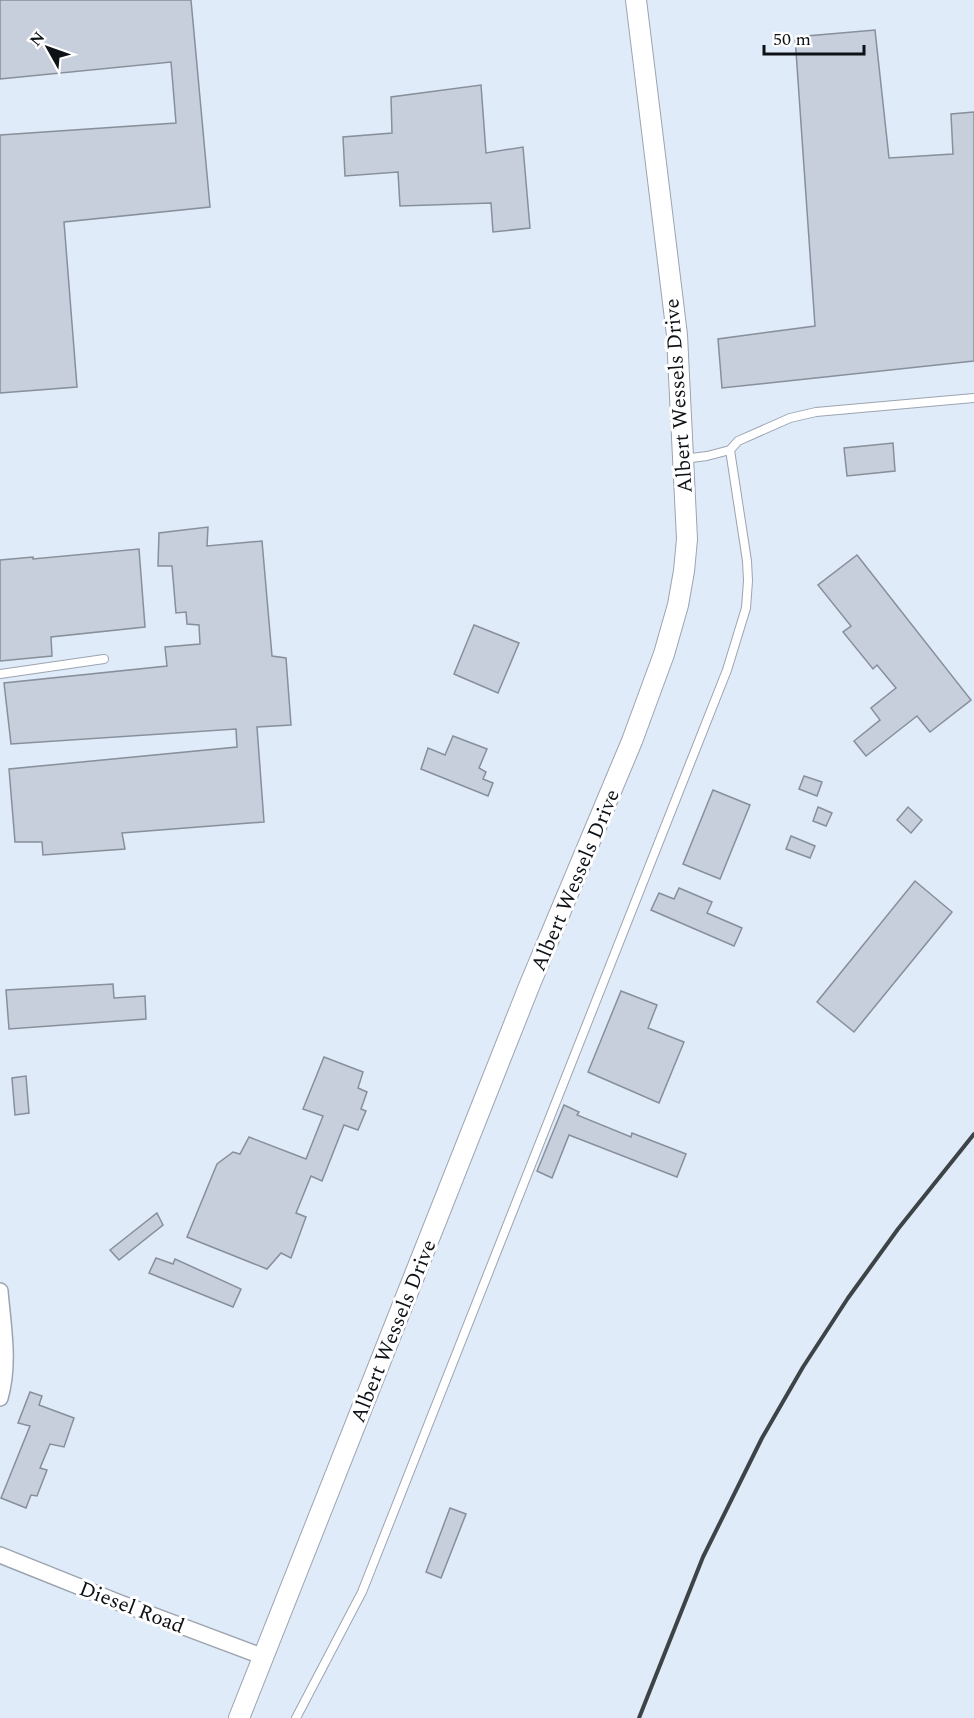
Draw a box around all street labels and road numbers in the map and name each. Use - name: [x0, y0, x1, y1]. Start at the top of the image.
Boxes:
- street label: Albert Wessels Drive: [656, 297, 702, 494]
- street label: Albert Wessels Drive: [523, 784, 629, 976]
- street label: Albert Wessels Drive: [343, 1235, 445, 1428]
- street label: Diesel Road: [74, 1573, 189, 1643]

